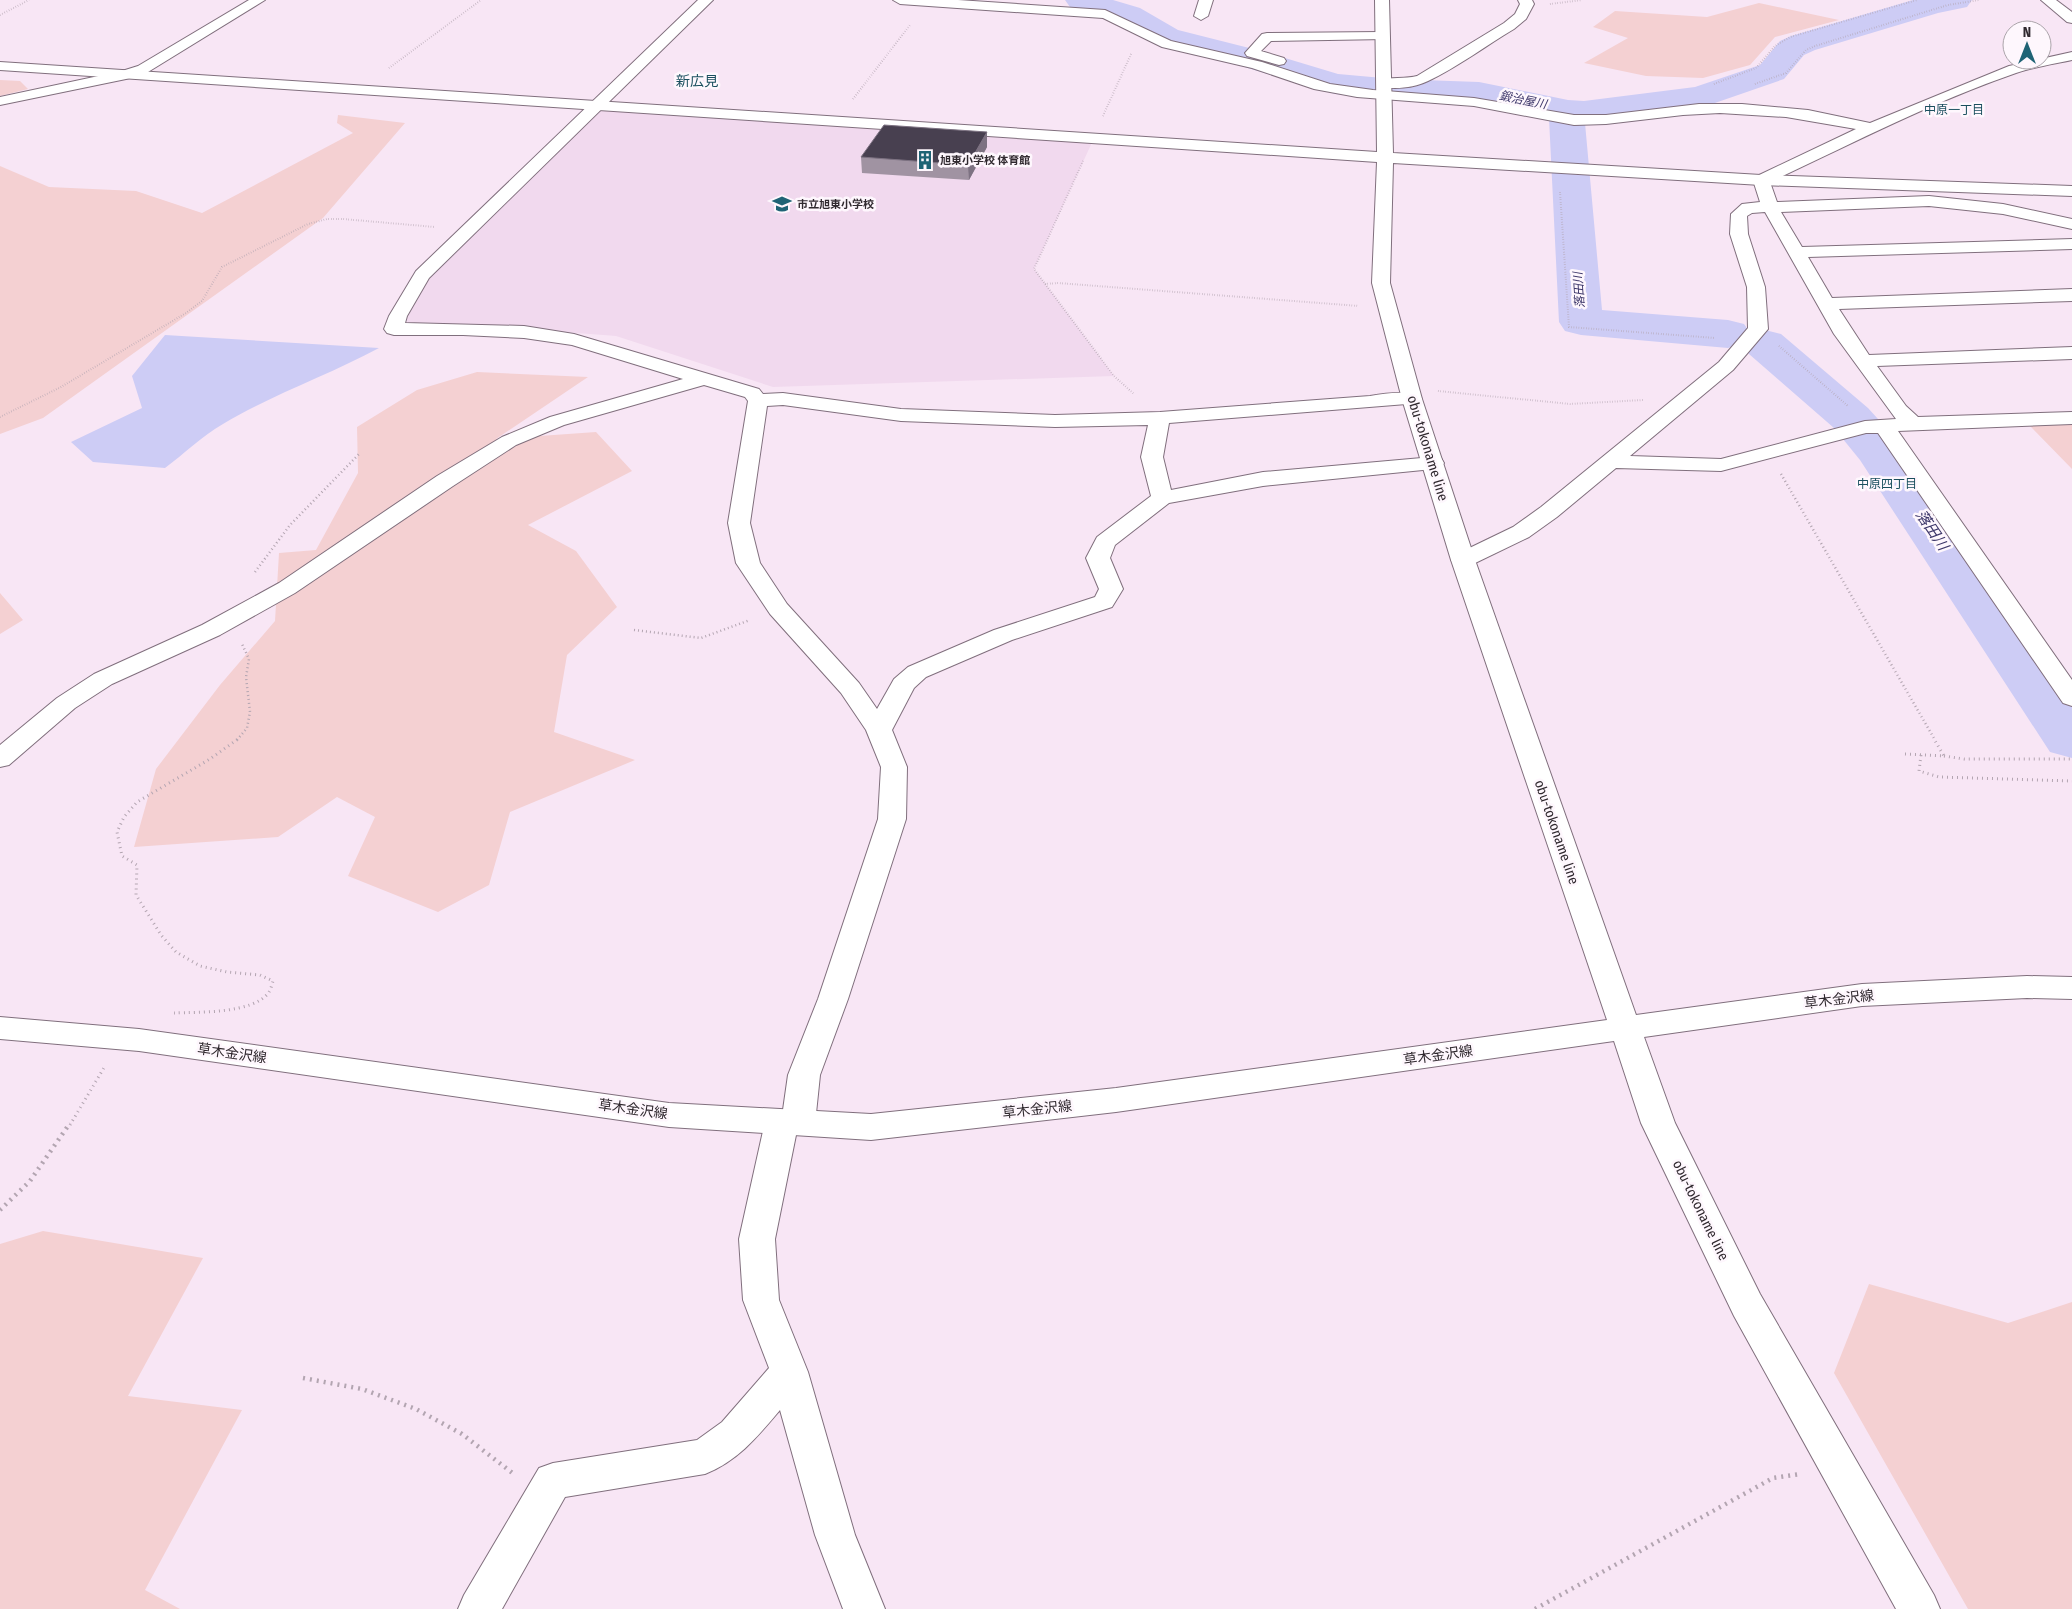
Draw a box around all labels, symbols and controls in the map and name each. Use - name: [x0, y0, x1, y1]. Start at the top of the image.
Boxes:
- north arrow: [2002, 20, 2052, 70]
- text: N: [2023, 24, 2031, 41]
- district label: 新広見: [676, 73, 718, 90]
- water label: 鍛治屋川: [1498, 89, 1550, 112]
- district label: 中原一丁目: [1924, 103, 1984, 117]
- building icon: 旭東小学校 体育館: [914, 149, 936, 171]
- place label: 旭東小学校 体育館: [940, 154, 1030, 167]
- school or university icon: 市立旭東小学校: [771, 193, 793, 215]
- place label: 市立旭東小学校: [797, 198, 874, 211]
- water label: 落田川: [1571, 270, 1587, 308]
- street label: obu-tokoname line: [1403, 393, 1452, 503]
- district label: 中原四丁目: [1857, 477, 1917, 491]
- water label: 落田川: [1912, 506, 1953, 555]
- street label: obu-tokoname line: [1531, 778, 1582, 887]
- street label: 草木金沢線: [1803, 987, 1875, 1012]
- street label: 草木金沢線: [196, 1040, 268, 1067]
- street label: 草木金沢線: [1402, 1042, 1474, 1069]
- street label: 草木金沢線: [597, 1096, 669, 1123]
- street label: 草木金沢線: [1001, 1097, 1073, 1122]
- street label: obu-tokoname line: [1669, 1157, 1732, 1263]

